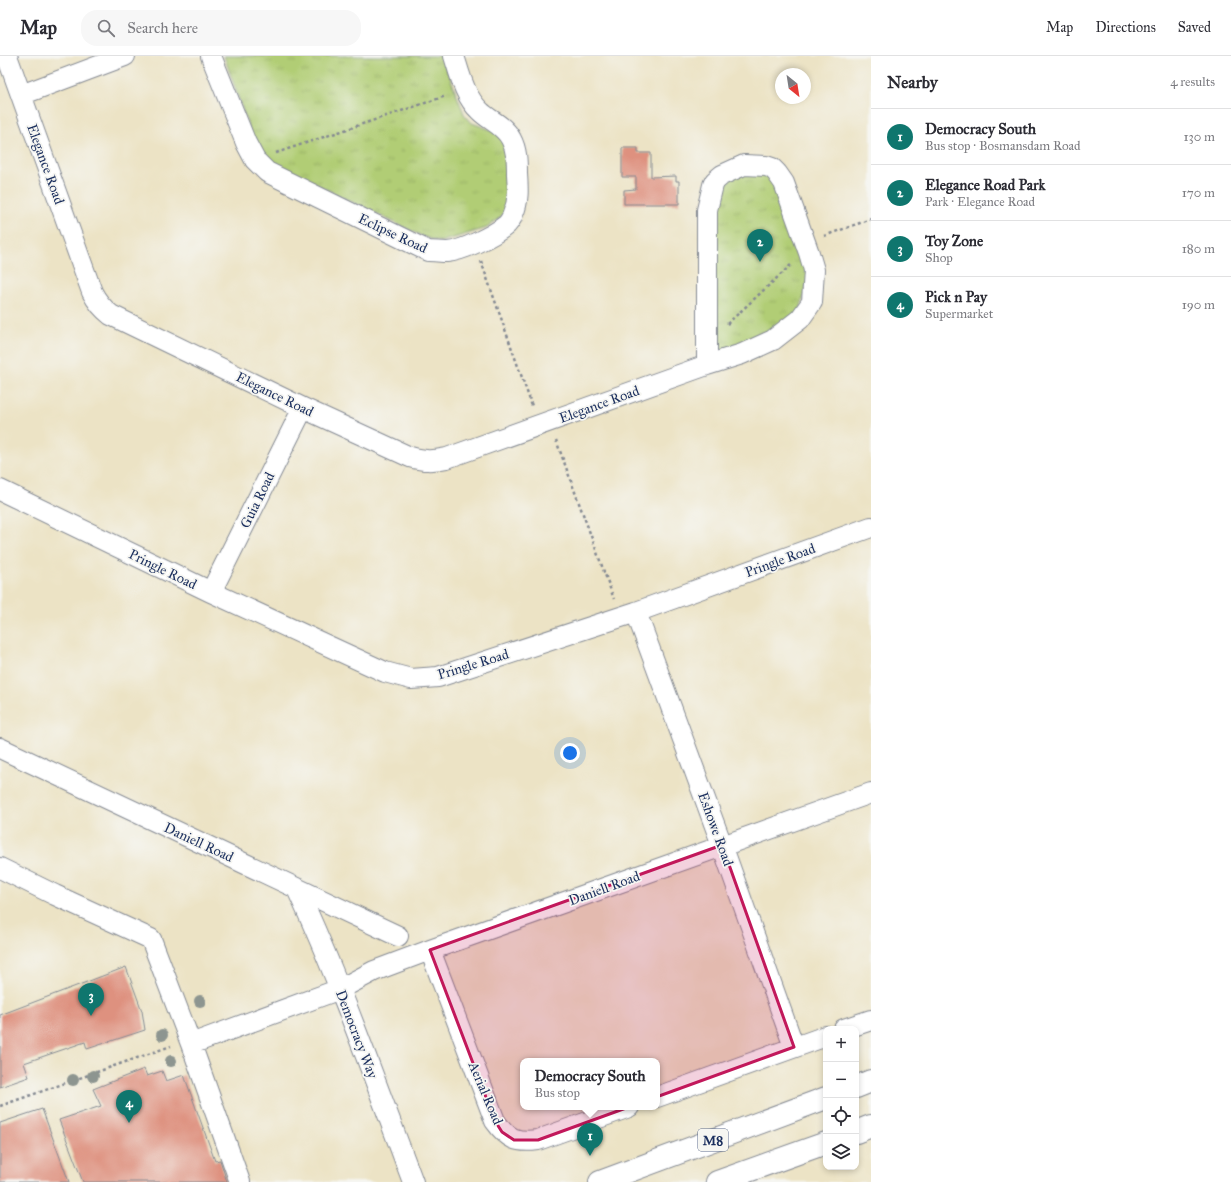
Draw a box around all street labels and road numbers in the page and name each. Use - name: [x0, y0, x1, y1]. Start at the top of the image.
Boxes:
- street label: Elegance Road: [23, 122, 68, 207]
- street label: Eclipse Road: [355, 210, 430, 257]
- street label: Elegance Road: [233, 368, 316, 421]
- street label: Elegance Road: [557, 382, 642, 427]
- street label: Guia Road: [237, 469, 278, 531]
- street label: Pringle Road: [743, 540, 818, 581]
- street label: Pringle Road: [126, 546, 200, 593]
- street label: Pringle Road: [435, 646, 511, 683]
- street label: Eshowe Road: [694, 790, 737, 869]
- street label: Daniell Road: [161, 819, 236, 866]
- street label: Daniell Road: [566, 868, 642, 909]
- street label: Democracy Way: [332, 988, 381, 1081]
- street label: Aerial Road: [464, 1058, 506, 1127]
- road number: M8: [698, 1129, 728, 1151]

